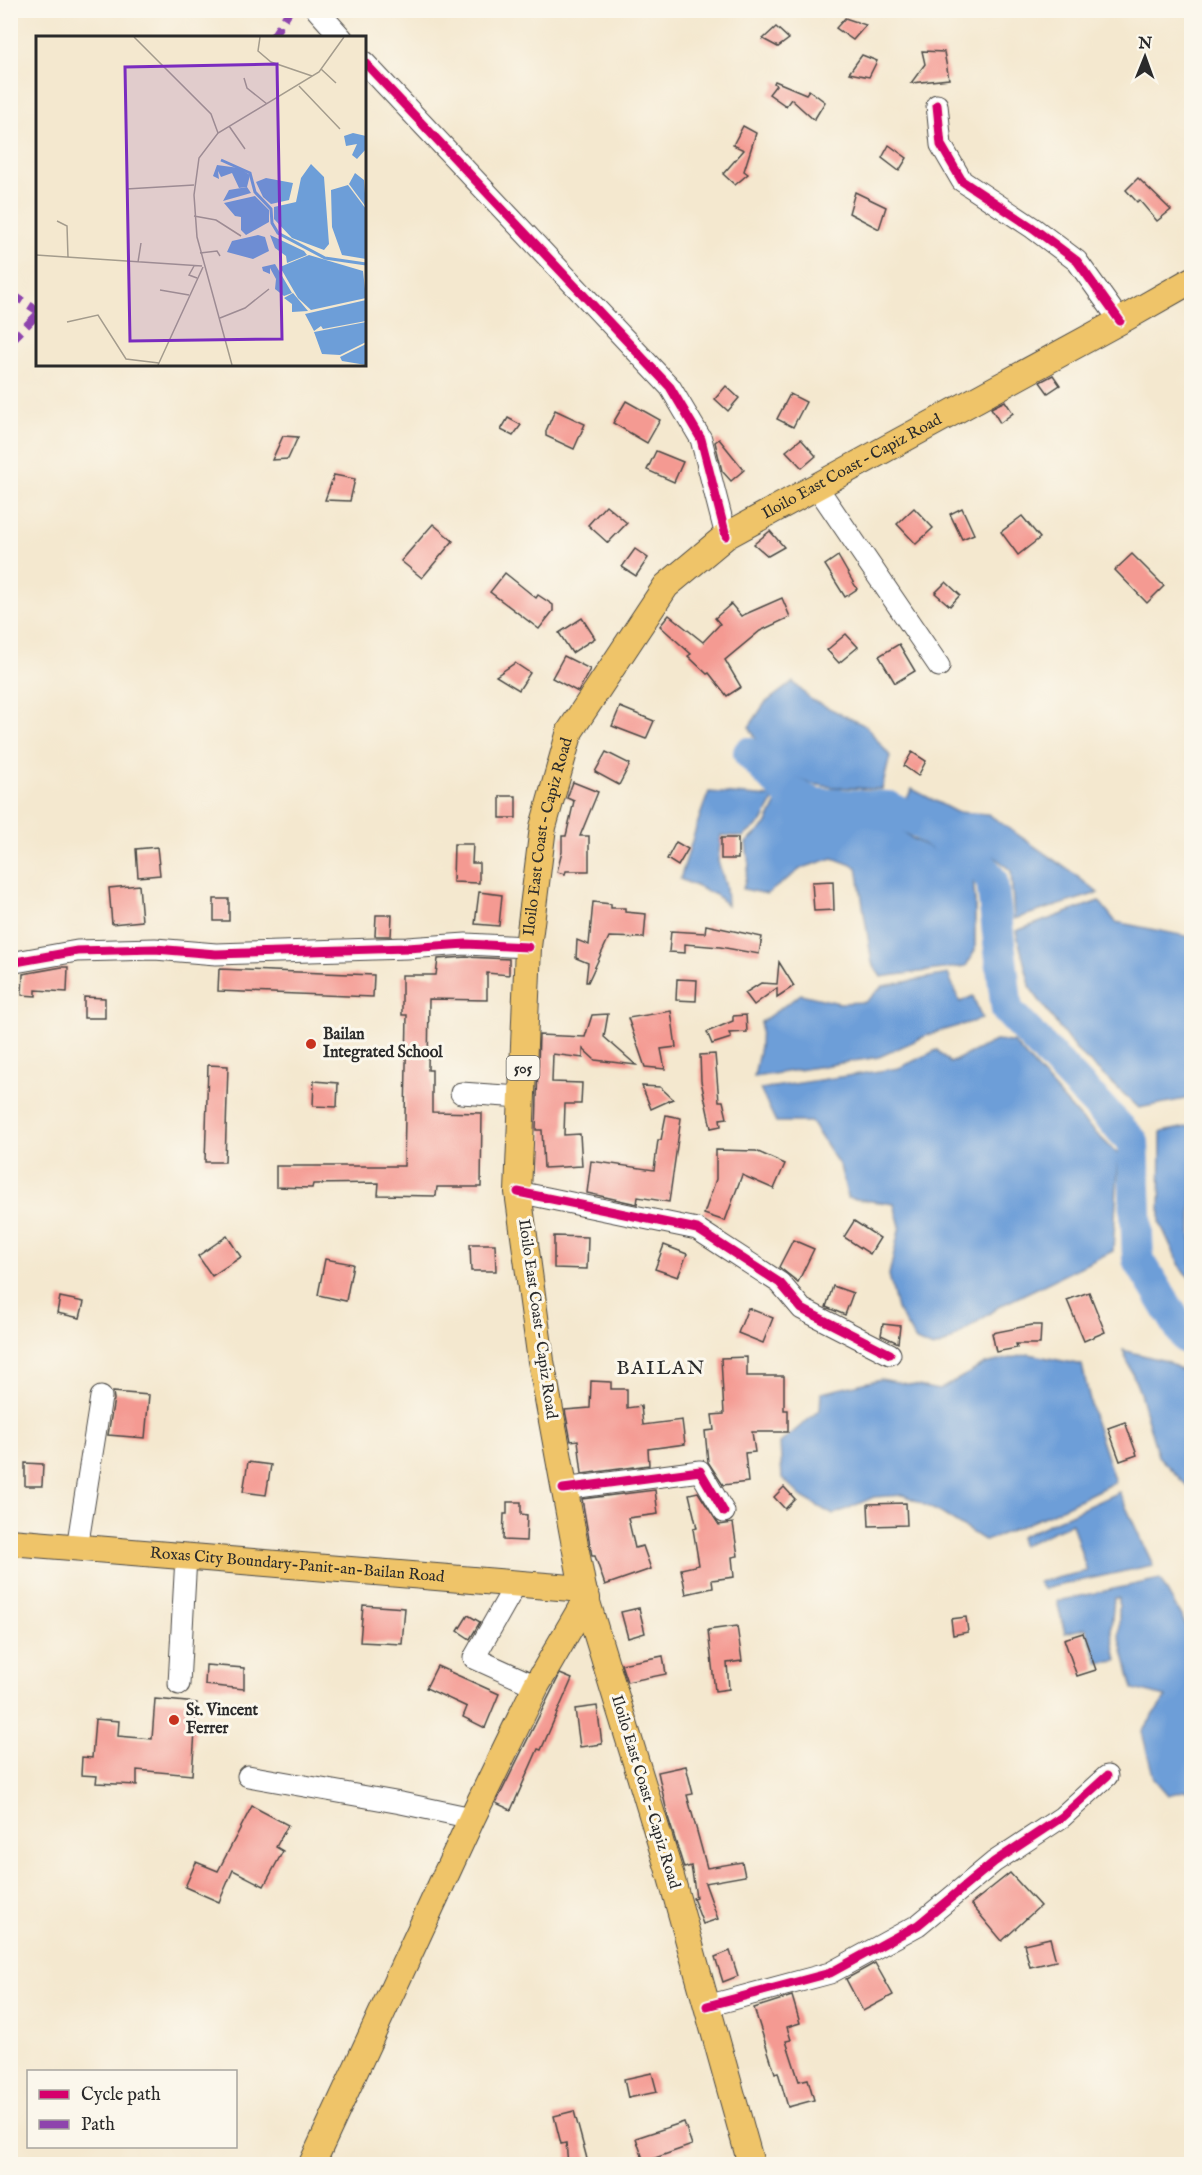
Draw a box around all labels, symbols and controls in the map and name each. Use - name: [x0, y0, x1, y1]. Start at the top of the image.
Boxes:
- north arrow: [1115, 27, 1175, 87]
- text: N: [1137, 34, 1152, 54]
- inset map: [36, 36, 366, 366]
- street label: Iloilo East Coast – Capiz Road: [759, 410, 946, 524]
- street label: Iloilo East Coast – Capiz Road: [519, 735, 578, 937]
- place label: Bailan Integrated School: [323, 1025, 443, 1063]
- marker: Bailan Integrated School: [304, 1037, 318, 1051]
- road number: 505: [506, 1056, 540, 1080]
- street label: Iloilo East Coast – Capiz Road: [513, 1218, 561, 1421]
- district label: BAILAN: [616, 1356, 706, 1381]
- street label: Roxas City Boundary-Panit-an-Bailan Road: [149, 1543, 446, 1588]
- street label: Iloilo East Coast – Capiz Road: [606, 1693, 684, 1892]
- place label: St. Vincent Ferrer: [186, 1701, 259, 1739]
- marker: St. Vincent Ferrer: [167, 1713, 181, 1727]
- legend: [27, 2070, 237, 2148]
- text: Cycle path: [81, 2084, 161, 2107]
- text: Path: [81, 2114, 115, 2137]

